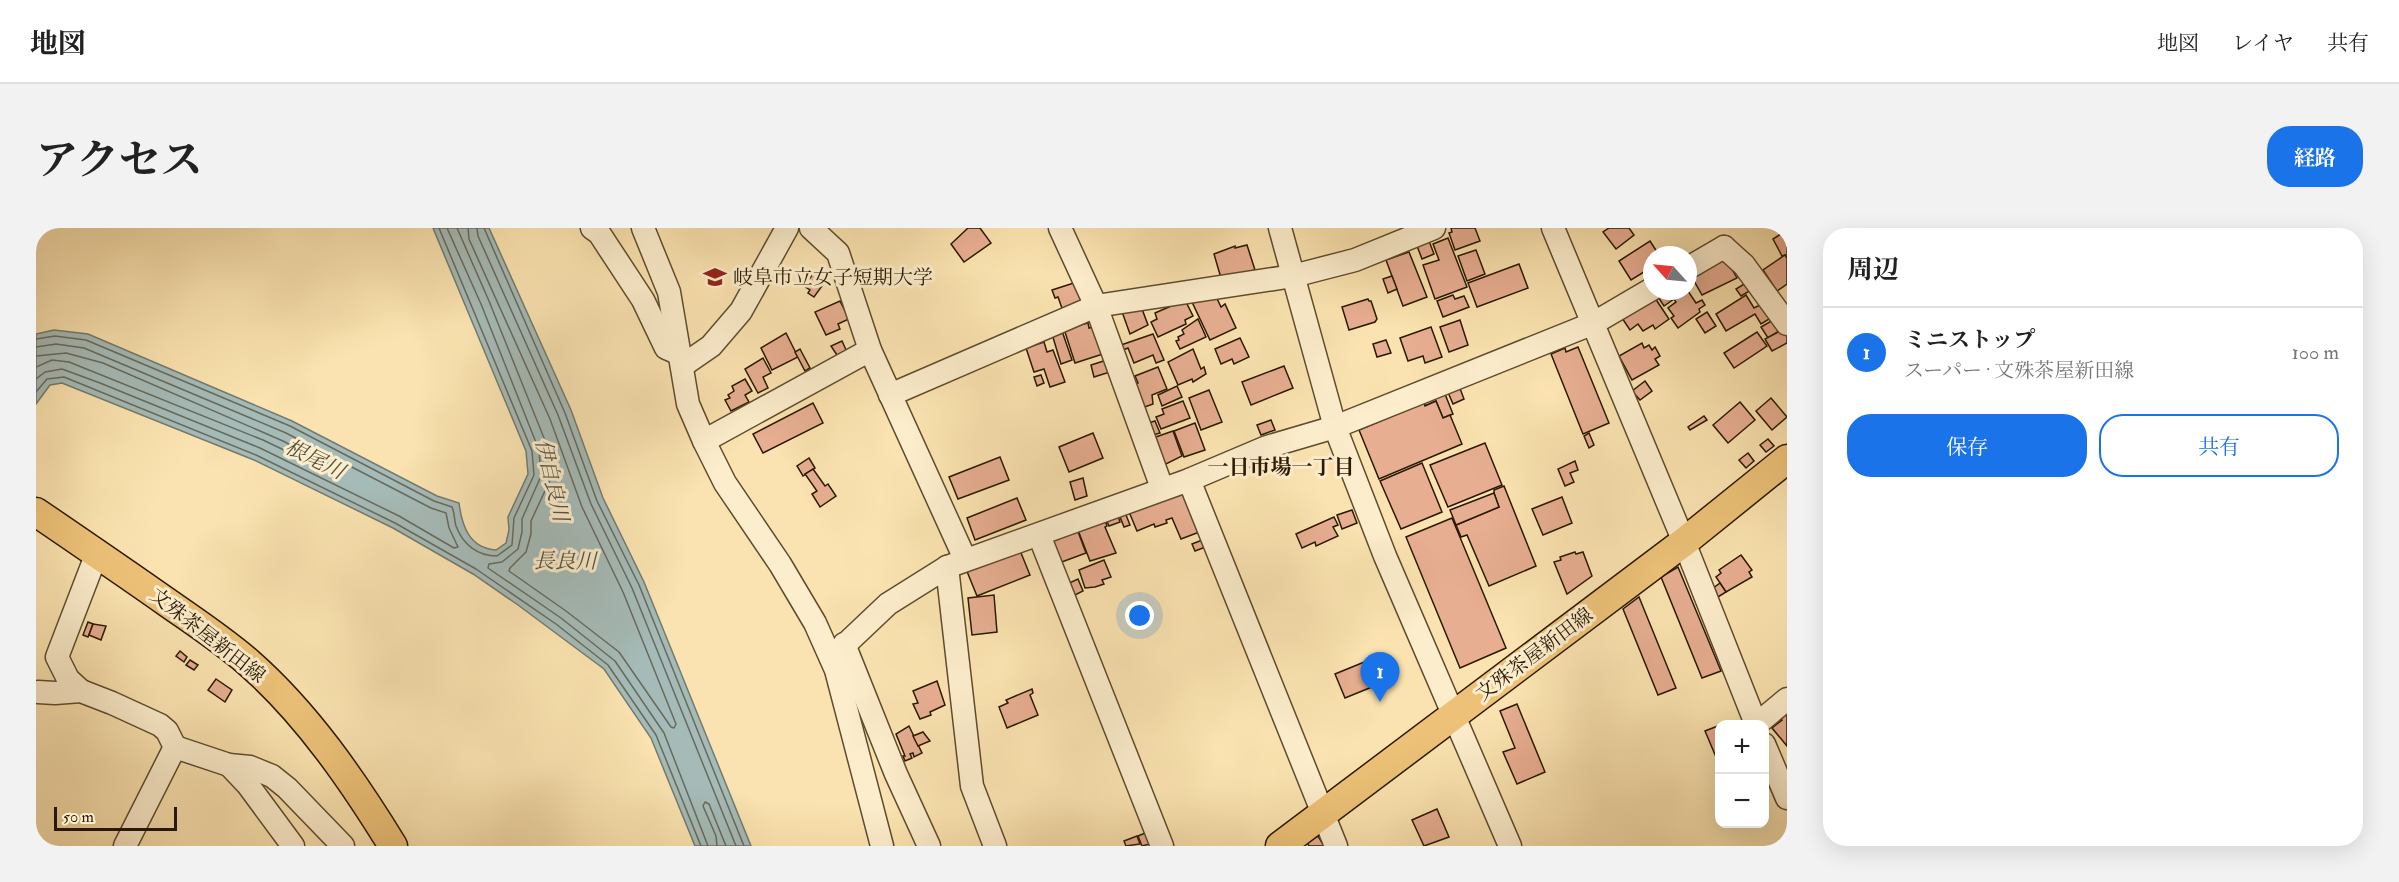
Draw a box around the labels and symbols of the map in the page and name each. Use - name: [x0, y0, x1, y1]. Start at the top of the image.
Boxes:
- north arrow: [1643, 246, 1697, 300]
- school or university icon: 岐阜市立女子短期大学: [702, 264, 728, 290]
- place label: 岐阜市立女子短期大学: [733, 265, 933, 290]
- water label: 根尾川: [281, 434, 351, 486]
- water label: 伊自良川: [529, 436, 575, 526]
- district label: 一日市場一丁目: [1208, 454, 1355, 481]
- water label: 長良川: [534, 548, 598, 575]
- street label: 文殊茶屋新田線: [145, 582, 271, 688]
- your location: [1125, 601, 1154, 630]
- street label: 文殊茶屋新田線: [1471, 602, 1598, 707]
- pin: 1: [1360, 652, 1400, 702]
- scale bar: [54, 804, 177, 832]

